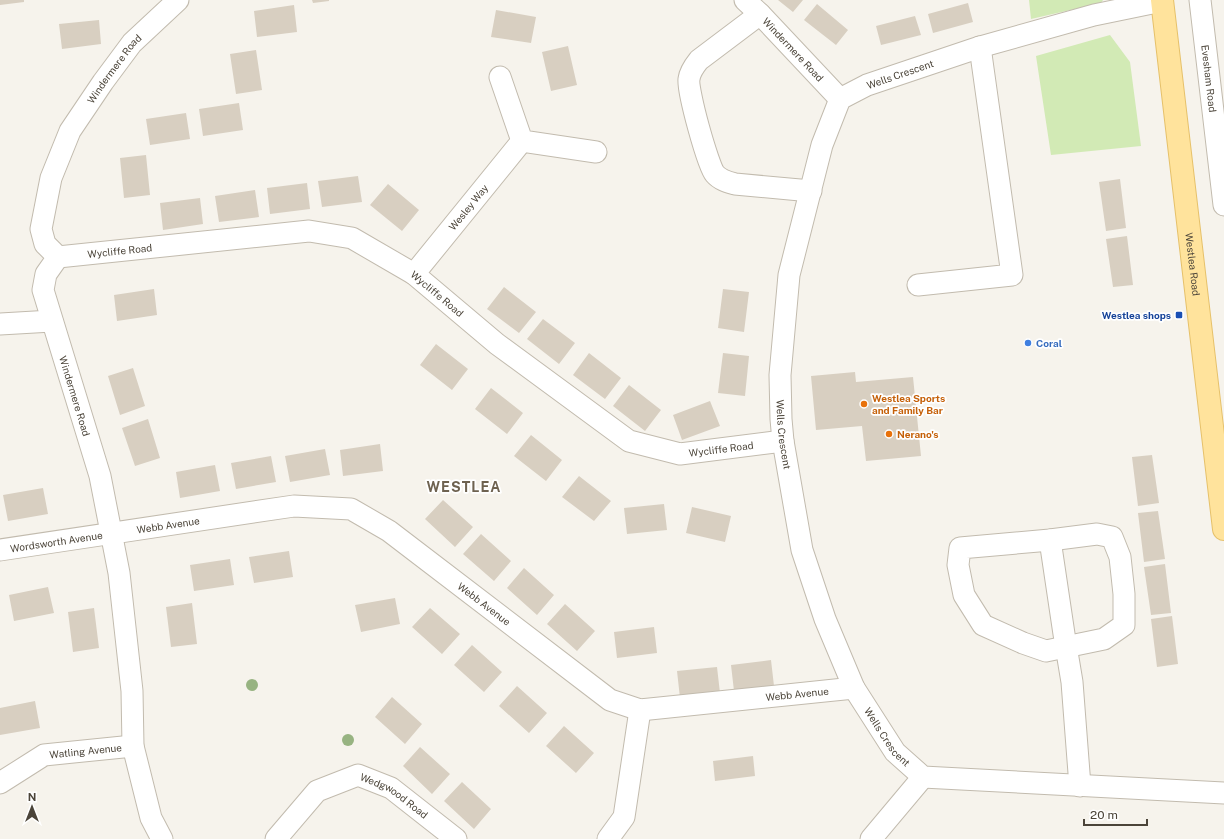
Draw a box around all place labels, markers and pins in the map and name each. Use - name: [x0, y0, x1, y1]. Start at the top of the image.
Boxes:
- place label: Westlea shops: [1102, 309, 1171, 321]
- marker: Westlea shops: [1174, 310, 1184, 320]
- place label: Coral: [1036, 337, 1062, 349]
- marker: Coral: [1023, 338, 1033, 348]
- place label: Westlea Sports and Family Bar: [872, 392, 945, 416]
- marker: Westlea Sports and Family Bar: [859, 399, 869, 409]
- place label: Nerano's: [897, 428, 938, 440]
- marker: Nerano's: [884, 429, 894, 439]

